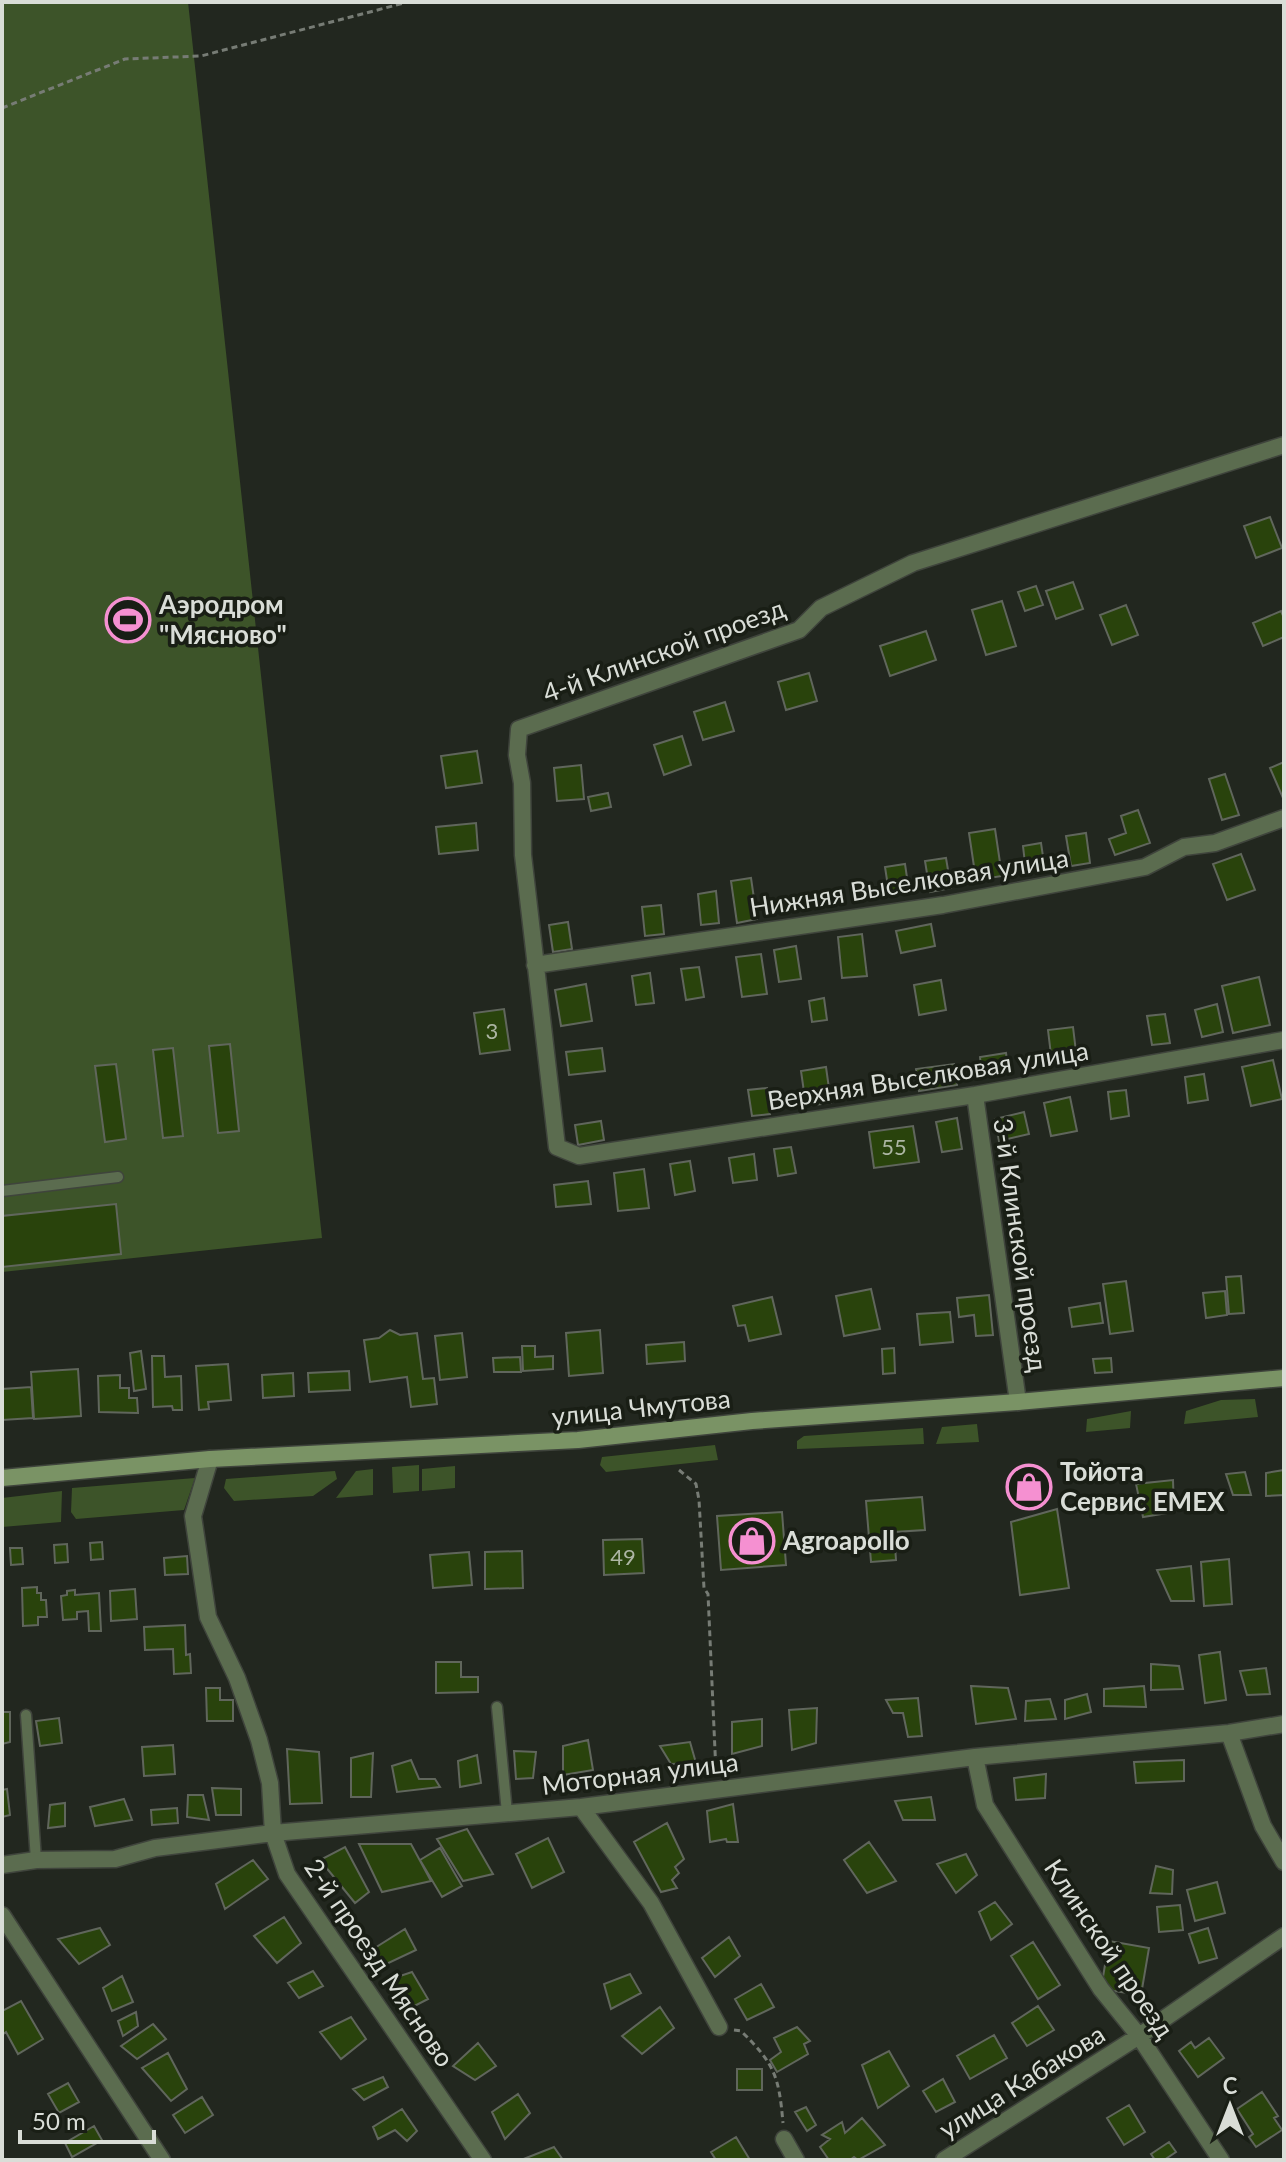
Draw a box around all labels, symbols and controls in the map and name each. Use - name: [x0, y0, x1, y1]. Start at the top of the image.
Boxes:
- place label: Аэродром "Мясново": [158, 588, 287, 650]
- street label: 4-й Клинской проезд: [538, 591, 789, 709]
- sports icon: Аэродром "Мясново": [104, 596, 152, 644]
- street label: Нижняя Выселковая улица: [747, 841, 1071, 923]
- house number: 3: [486, 1017, 498, 1044]
- street label: Верхняя Выселковая улица: [765, 1034, 1091, 1116]
- street label: 3-й Клинской проезд: [987, 1116, 1055, 1374]
- house number: 55: [881, 1133, 907, 1160]
- street label: улица Чмутова: [550, 1382, 732, 1432]
- place label: Тойота Сервис EMEX: [1060, 1455, 1225, 1517]
- shop icon: Тойота Сервис EMEX: [1005, 1463, 1053, 1511]
- shop icon: Agroapollo: [728, 1517, 776, 1565]
- place label: Agroapollo: [782, 1524, 910, 1556]
- house number: 49: [610, 1543, 636, 1570]
- street label: Моторная улица: [540, 1745, 740, 1801]
- street label: 2-й проезд Мясново: [298, 1852, 461, 2073]
- street label: Клинской проезд: [1038, 1853, 1182, 2044]
- street label: улица Кабакова: [933, 2017, 1110, 2145]
- north arrow: [1190, 2066, 1270, 2146]
- text: С: [1223, 2072, 1238, 2099]
- scale bar: [20, 2094, 154, 2144]
- text: 50 m: [32, 2106, 86, 2135]

